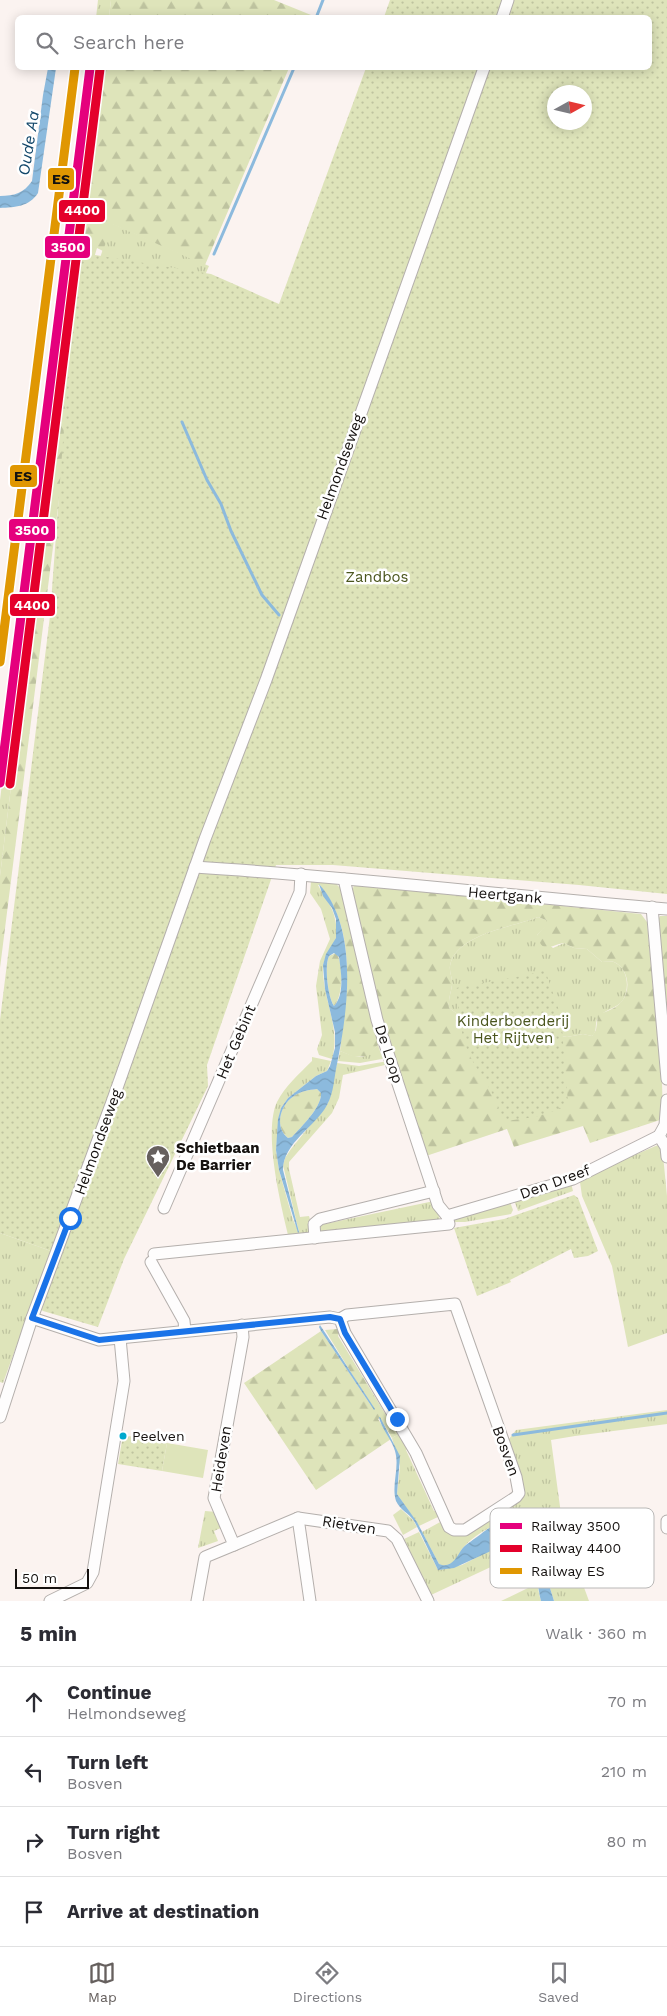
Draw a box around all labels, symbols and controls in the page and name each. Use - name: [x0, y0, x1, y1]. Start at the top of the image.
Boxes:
- search box: [15, 15, 652, 70]
- icon: search: [33, 29, 61, 57]
- text: Search here: [73, 31, 184, 54]
- north arrow: [547, 85, 592, 130]
- water label: Oude Aa: [14, 109, 43, 177]
- line badge: ES: [47, 167, 75, 191]
- text: ES: [52, 171, 70, 187]
- line badge: 4400: [58, 199, 106, 223]
- text: 4400: [64, 202, 100, 218]
- line badge: 3500: [44, 235, 91, 259]
- text: 3500: [51, 239, 85, 255]
- street label: Helmondseweg: [312, 412, 368, 522]
- line badge: ES: [9, 464, 38, 488]
- text: ES: [14, 468, 32, 484]
- line badge: 3500: [8, 518, 56, 542]
- text: 3500: [15, 522, 49, 538]
- park label: Zandbos: [346, 568, 409, 586]
- line badge: 4400: [9, 593, 56, 617]
- text: 4400: [14, 597, 50, 613]
- street label: Heertgank: [467, 883, 543, 907]
- street label: Het Gebint: [212, 1001, 260, 1082]
- park label: Kinderboerderij Het Rijtven: [457, 1012, 569, 1047]
- street label: De Loop: [371, 1022, 407, 1086]
- street label: Helmondseweg: [70, 1087, 126, 1197]
- place label: Schietbaan De Barrier: [176, 1139, 259, 1174]
- place icon: Schietbaan De Barrier: [145, 1144, 171, 1178]
- street label: Den Dreef: [517, 1161, 593, 1203]
- route start: [59, 1207, 82, 1230]
- route end: [386, 1408, 409, 1431]
- street label: Bosven: [489, 1423, 523, 1479]
- street label: Heideven: [207, 1424, 235, 1494]
- place label: Peelven: [132, 1428, 185, 1444]
- marker: Peelven: [118, 1431, 128, 1441]
- legend: [490, 1508, 654, 1588]
- street label: Rietven: [321, 1512, 377, 1538]
- text: Railway 3500: [531, 1518, 620, 1534]
- text: Railway 4400: [531, 1540, 621, 1556]
- text: Railway ES: [531, 1563, 605, 1579]
- scale bar: [15, 1566, 89, 1589]
- text: 50 m: [22, 1570, 57, 1586]
- text: 5 min: [20, 1621, 77, 1646]
- text: Walk · 360 m: [545, 1624, 647, 1643]
- text: Continue: [67, 1681, 151, 1704]
- icon: ahead: [20, 1688, 48, 1716]
- text: 70 m: [608, 1692, 647, 1711]
- text: Helmondseweg: [67, 1704, 186, 1723]
- text: Turn left: [67, 1751, 148, 1774]
- icon: left: [20, 1758, 48, 1786]
- text: 210 m: [601, 1762, 647, 1781]
- text: Bosven: [67, 1774, 123, 1793]
- text: Turn right: [67, 1821, 160, 1844]
- icon: right: [20, 1828, 48, 1856]
- text: 80 m: [606, 1832, 647, 1851]
- text: Bosven: [67, 1844, 123, 1863]
- icon: arrive: [20, 1898, 48, 1926]
- text: Arrive at destination: [67, 1900, 259, 1923]
- tab: Map: [88, 1959, 117, 2005]
- tab: Directions: [293, 1959, 362, 2005]
- tab: Saved: [538, 1959, 579, 2005]

